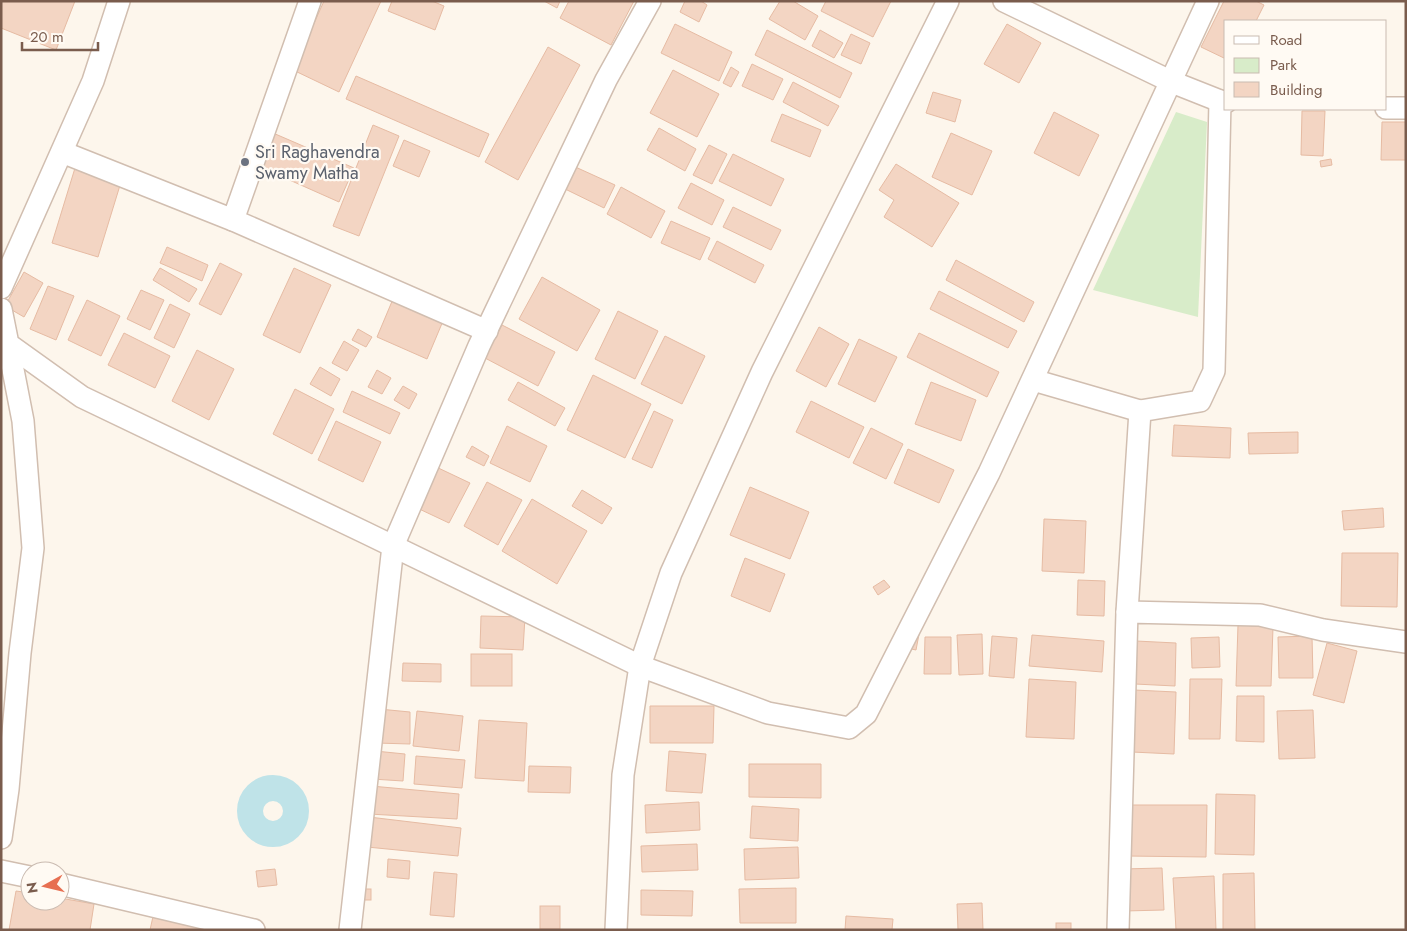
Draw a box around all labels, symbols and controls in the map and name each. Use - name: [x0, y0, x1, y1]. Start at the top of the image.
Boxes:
- scale bar: [22, 20, 99, 52]
- legend: [1224, 20, 1387, 110]
- text: 20 m: [30, 26, 64, 48]
- text: Road: [1270, 29, 1302, 51]
- text: Park: [1270, 54, 1297, 76]
- text: Building: [1270, 79, 1322, 101]
- place label: Sri Raghavendra Swamy Matha: [255, 139, 380, 186]
- marker: Sri Raghavendra Swamy Matha: [239, 156, 251, 168]
- north arrow: [20, 861, 70, 911]
- text: N: [21, 881, 43, 895]

